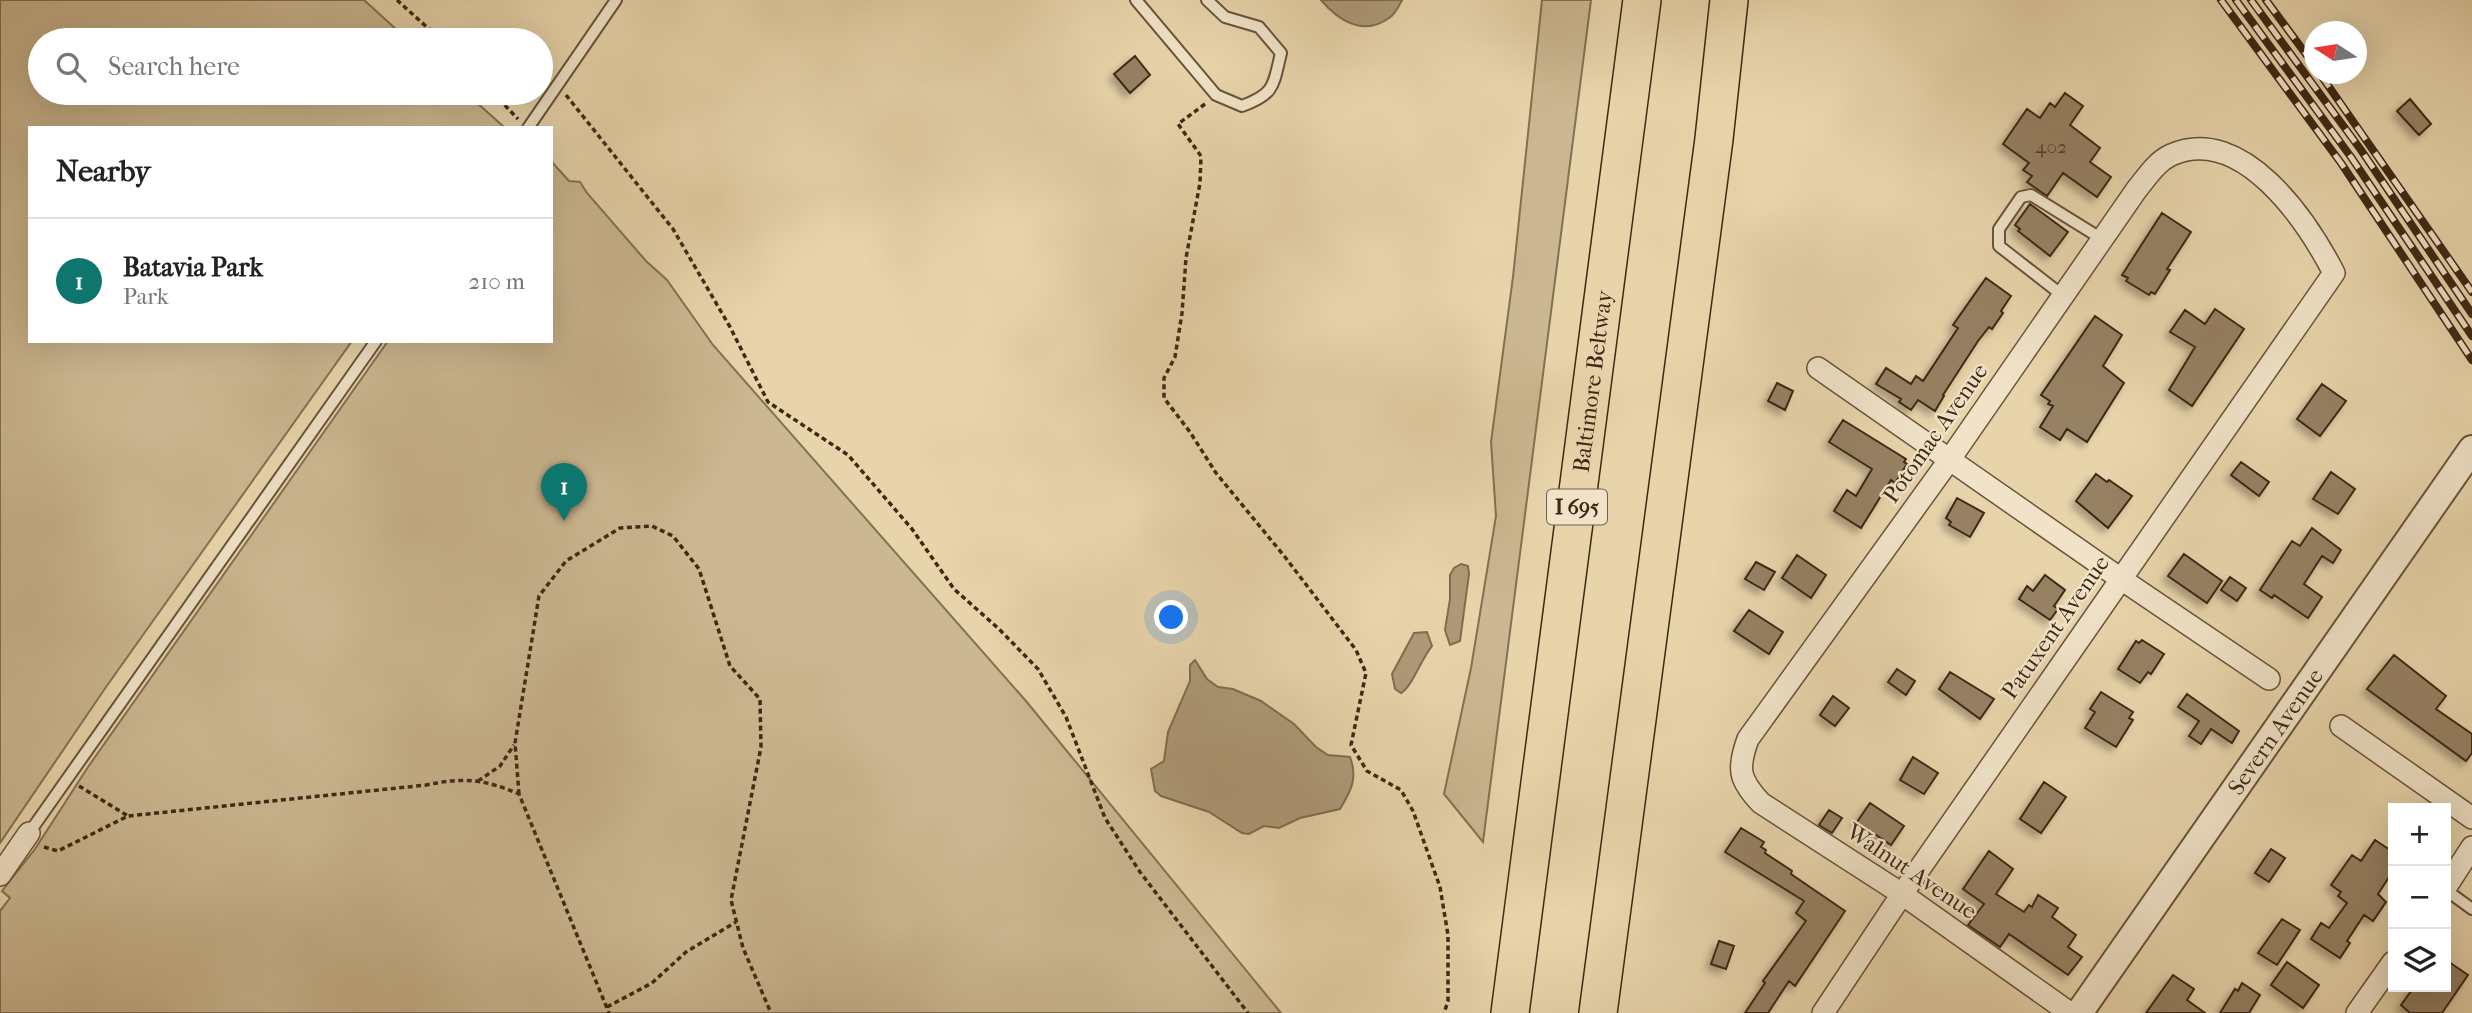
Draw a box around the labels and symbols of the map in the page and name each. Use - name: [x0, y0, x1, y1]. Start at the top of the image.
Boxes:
- north arrow: [2304, 21, 2367, 84]
- house number: 402: [2035, 136, 2067, 158]
- street label: Baltimore Beltway: [1568, 288, 1618, 474]
- street label: Potomac Avenue: [1877, 358, 1993, 508]
- pin: 1: [541, 463, 587, 521]
- road number: I 695: [1547, 490, 1607, 524]
- street label: Patuxent Avenue: [1996, 550, 2115, 704]
- your location: [1154, 600, 1188, 634]
- street label: Severn Avenue: [2222, 663, 2329, 800]
- street label: Walnut Avenue: [1841, 817, 1982, 925]

